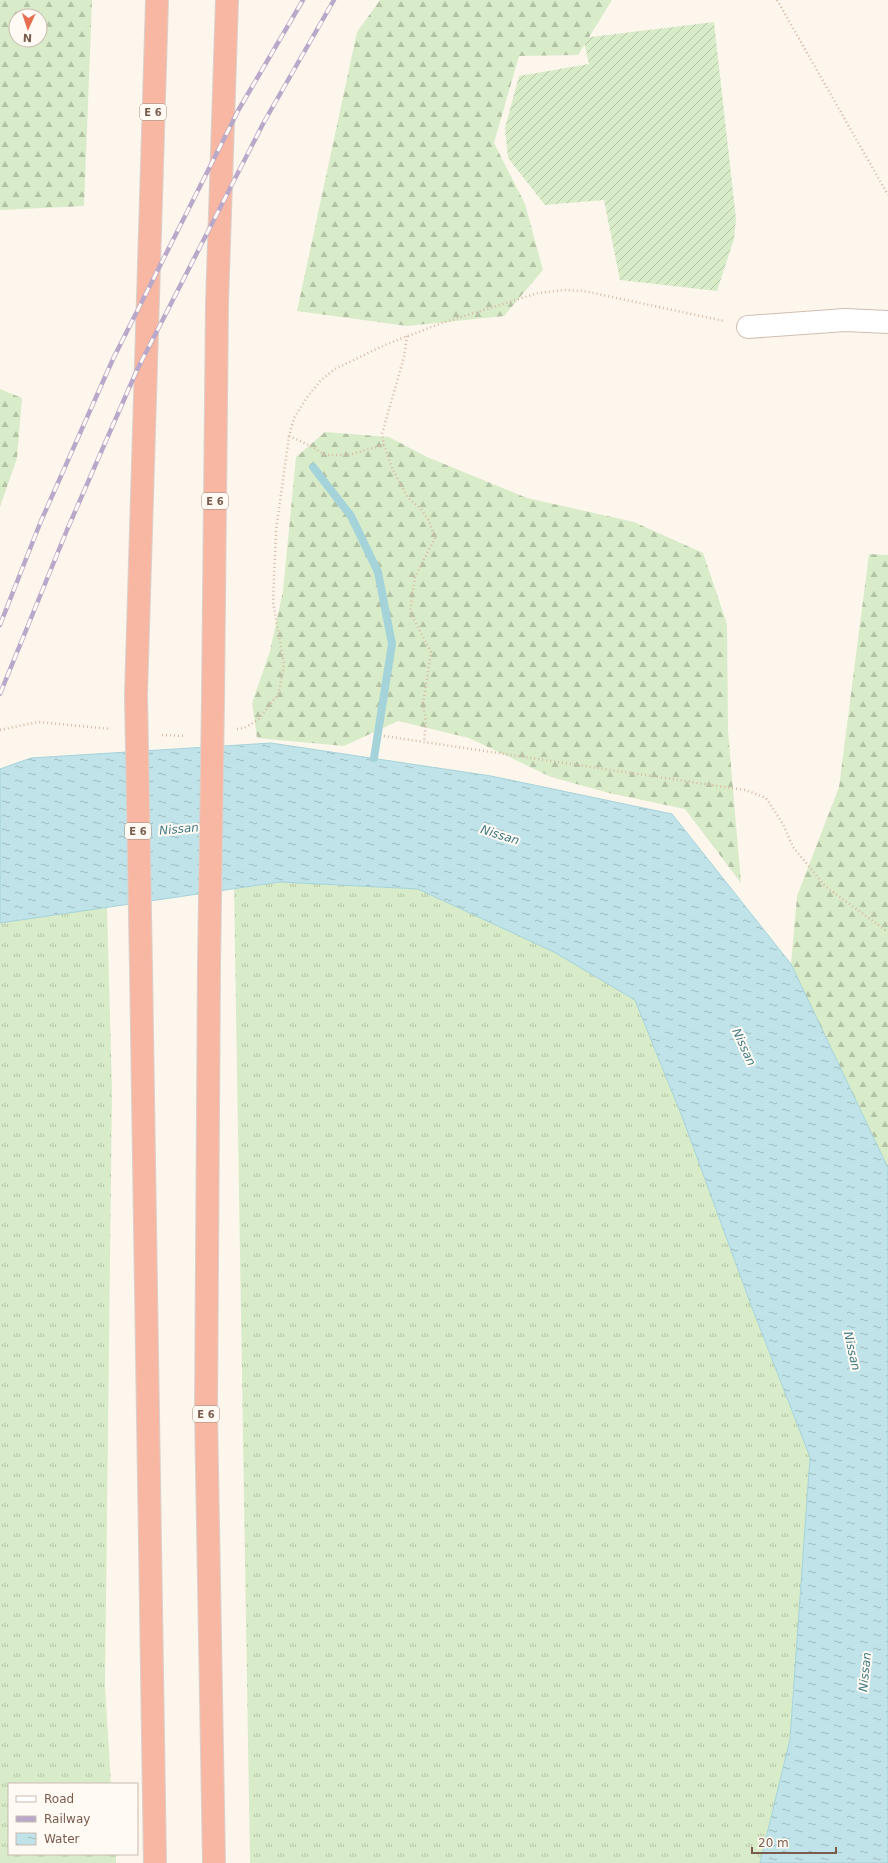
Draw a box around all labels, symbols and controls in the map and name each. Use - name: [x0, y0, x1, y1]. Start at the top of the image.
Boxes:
- north arrow: [8, 8, 48, 48]
- text: N: [23, 31, 32, 44]
- road number: E 6: [140, 104, 166, 120]
- road number: E 6: [202, 493, 228, 509]
- water label: Nissan: [159, 820, 199, 838]
- water label: Nissan: [479, 822, 521, 848]
- road number: E 6: [125, 823, 151, 839]
- water label: Nissan: [729, 1026, 759, 1068]
- water label: Nissan: [841, 1330, 863, 1372]
- road number: E 6: [193, 1406, 219, 1422]
- water label: Nissan: [856, 1651, 874, 1693]
- legend: [8, 1783, 138, 1855]
- text: Road: [44, 1792, 74, 1806]
- text: Railway: [44, 1812, 90, 1826]
- scale bar: [752, 1829, 836, 1855]
- text: Water: [44, 1832, 80, 1846]
- text: 20 m: [758, 1836, 789, 1850]

